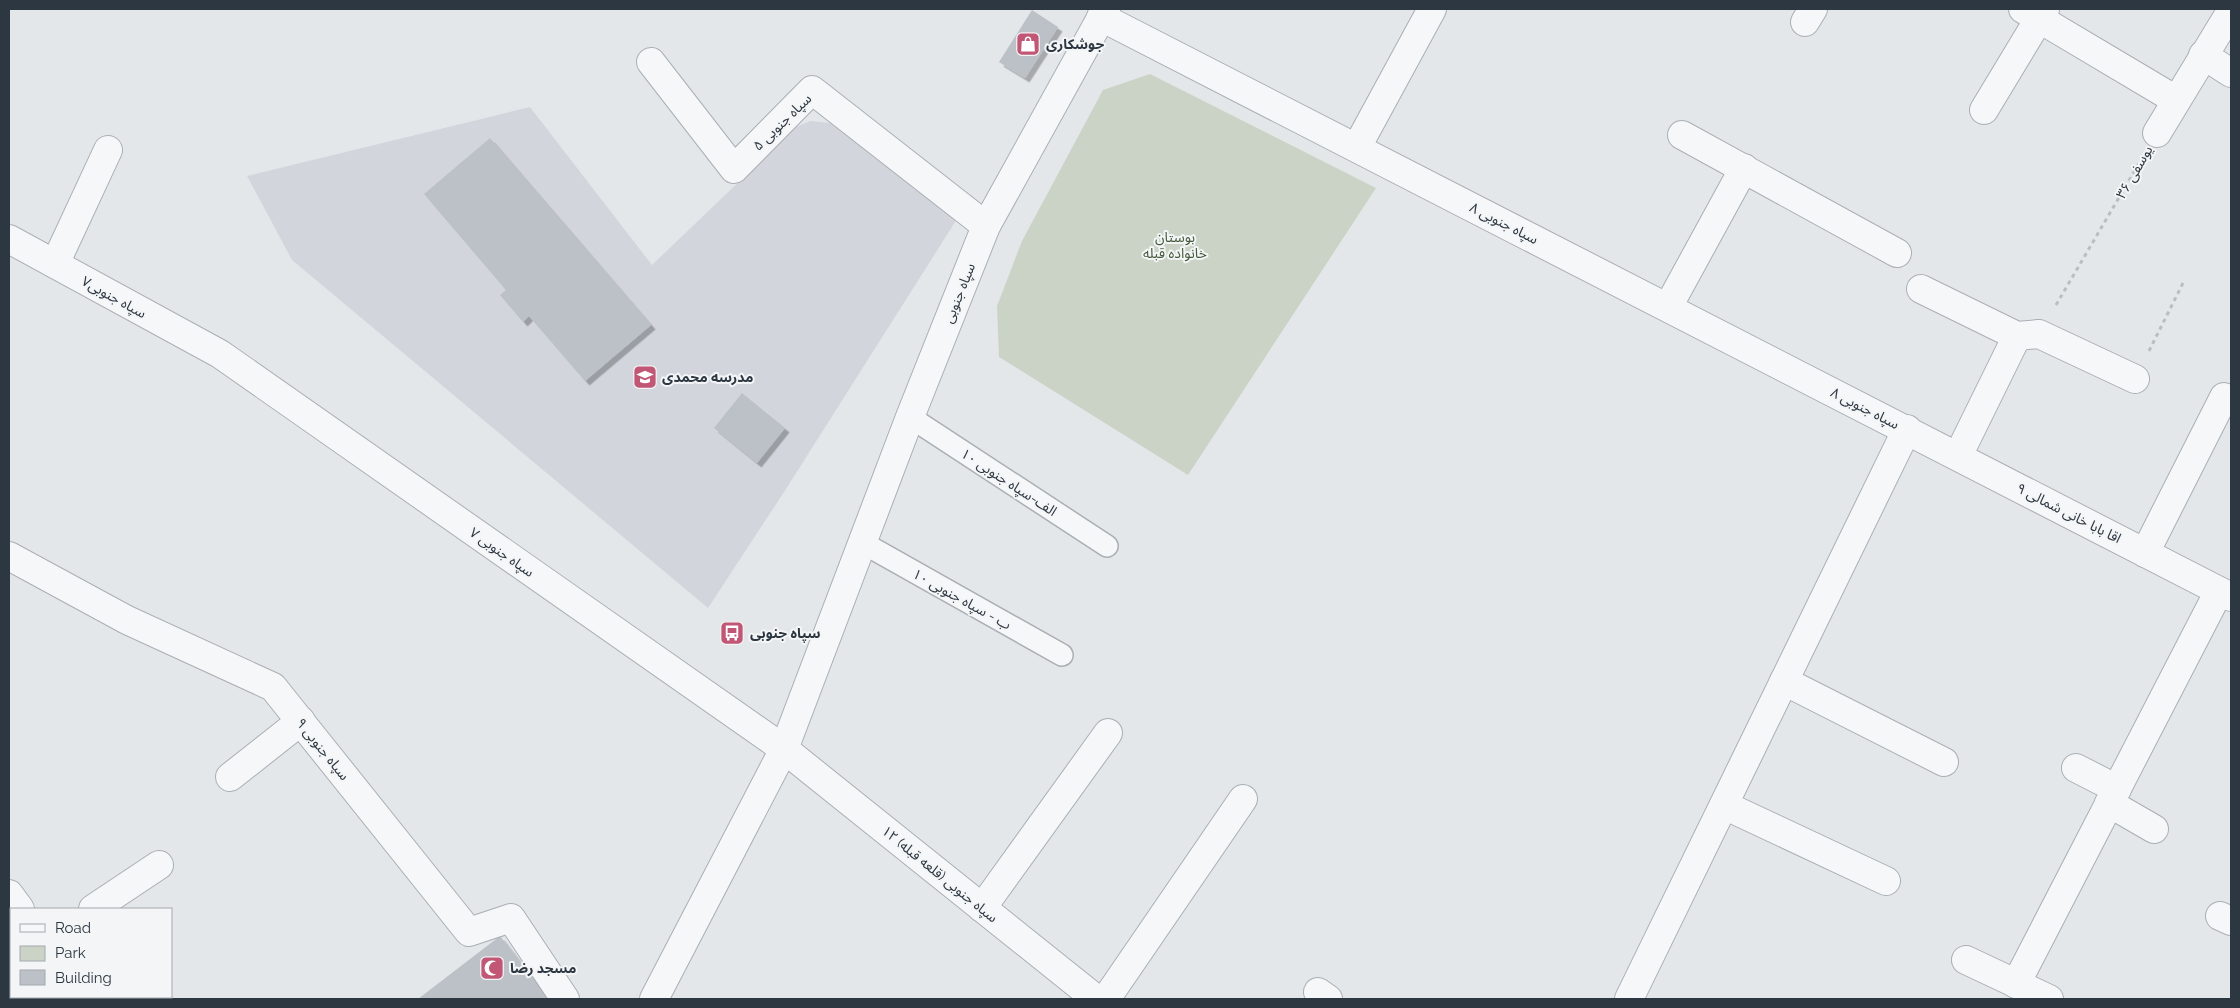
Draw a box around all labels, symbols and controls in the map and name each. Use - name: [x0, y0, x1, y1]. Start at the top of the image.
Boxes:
- shop icon: جوشکاری: [1015, 31, 1041, 57]
- place label: جوشکاری: [1046, 36, 1104, 53]
- street label: ۵ سپاه جنوبی: [750, 90, 816, 155]
- street label: یوسفی ۳۶: [2112, 143, 2156, 202]
- street label: ۸ سپاه جنوبی: [1466, 199, 1541, 249]
- park label: بوستان خانواده قبله: [1143, 229, 1207, 262]
- street label: سپاه جنوبی: [940, 261, 980, 326]
- street label: سپاه جنوبی۷: [78, 273, 149, 323]
- school or university icon: مدرسه محمدی: [632, 364, 658, 390]
- place label: مدرسه محمدی: [662, 369, 753, 386]
- street label: ۸ سپاه جنوبی: [1827, 384, 1902, 434]
- street label: ۱۰ الف-سپاه جنوبی: [957, 445, 1060, 521]
- street label: ۹ اقا بابا خانی شمالی: [2014, 480, 2124, 547]
- street label: ۷ سپاه جنوبی: [466, 524, 537, 582]
- street label: ۱۰ ب - سپاه جنوبی: [909, 565, 1014, 634]
- bus stop icon: سپاه جنوبی: [719, 620, 745, 646]
- place label: سپاه جنوبی: [750, 625, 821, 643]
- street label: ۹ سپاه جنوبی: [292, 715, 353, 784]
- street label: ۱۲ سپاه جنوبی (قلعه قبله): [878, 822, 1001, 927]
- legend: [10, 908, 172, 998]
- text: Road: [55, 919, 91, 937]
- text: Park: [55, 944, 86, 962]
- mosque icon: مسجد رضا: [479, 955, 505, 981]
- place label: مسجد رضا: [510, 960, 576, 977]
- text: Building: [55, 969, 112, 987]

